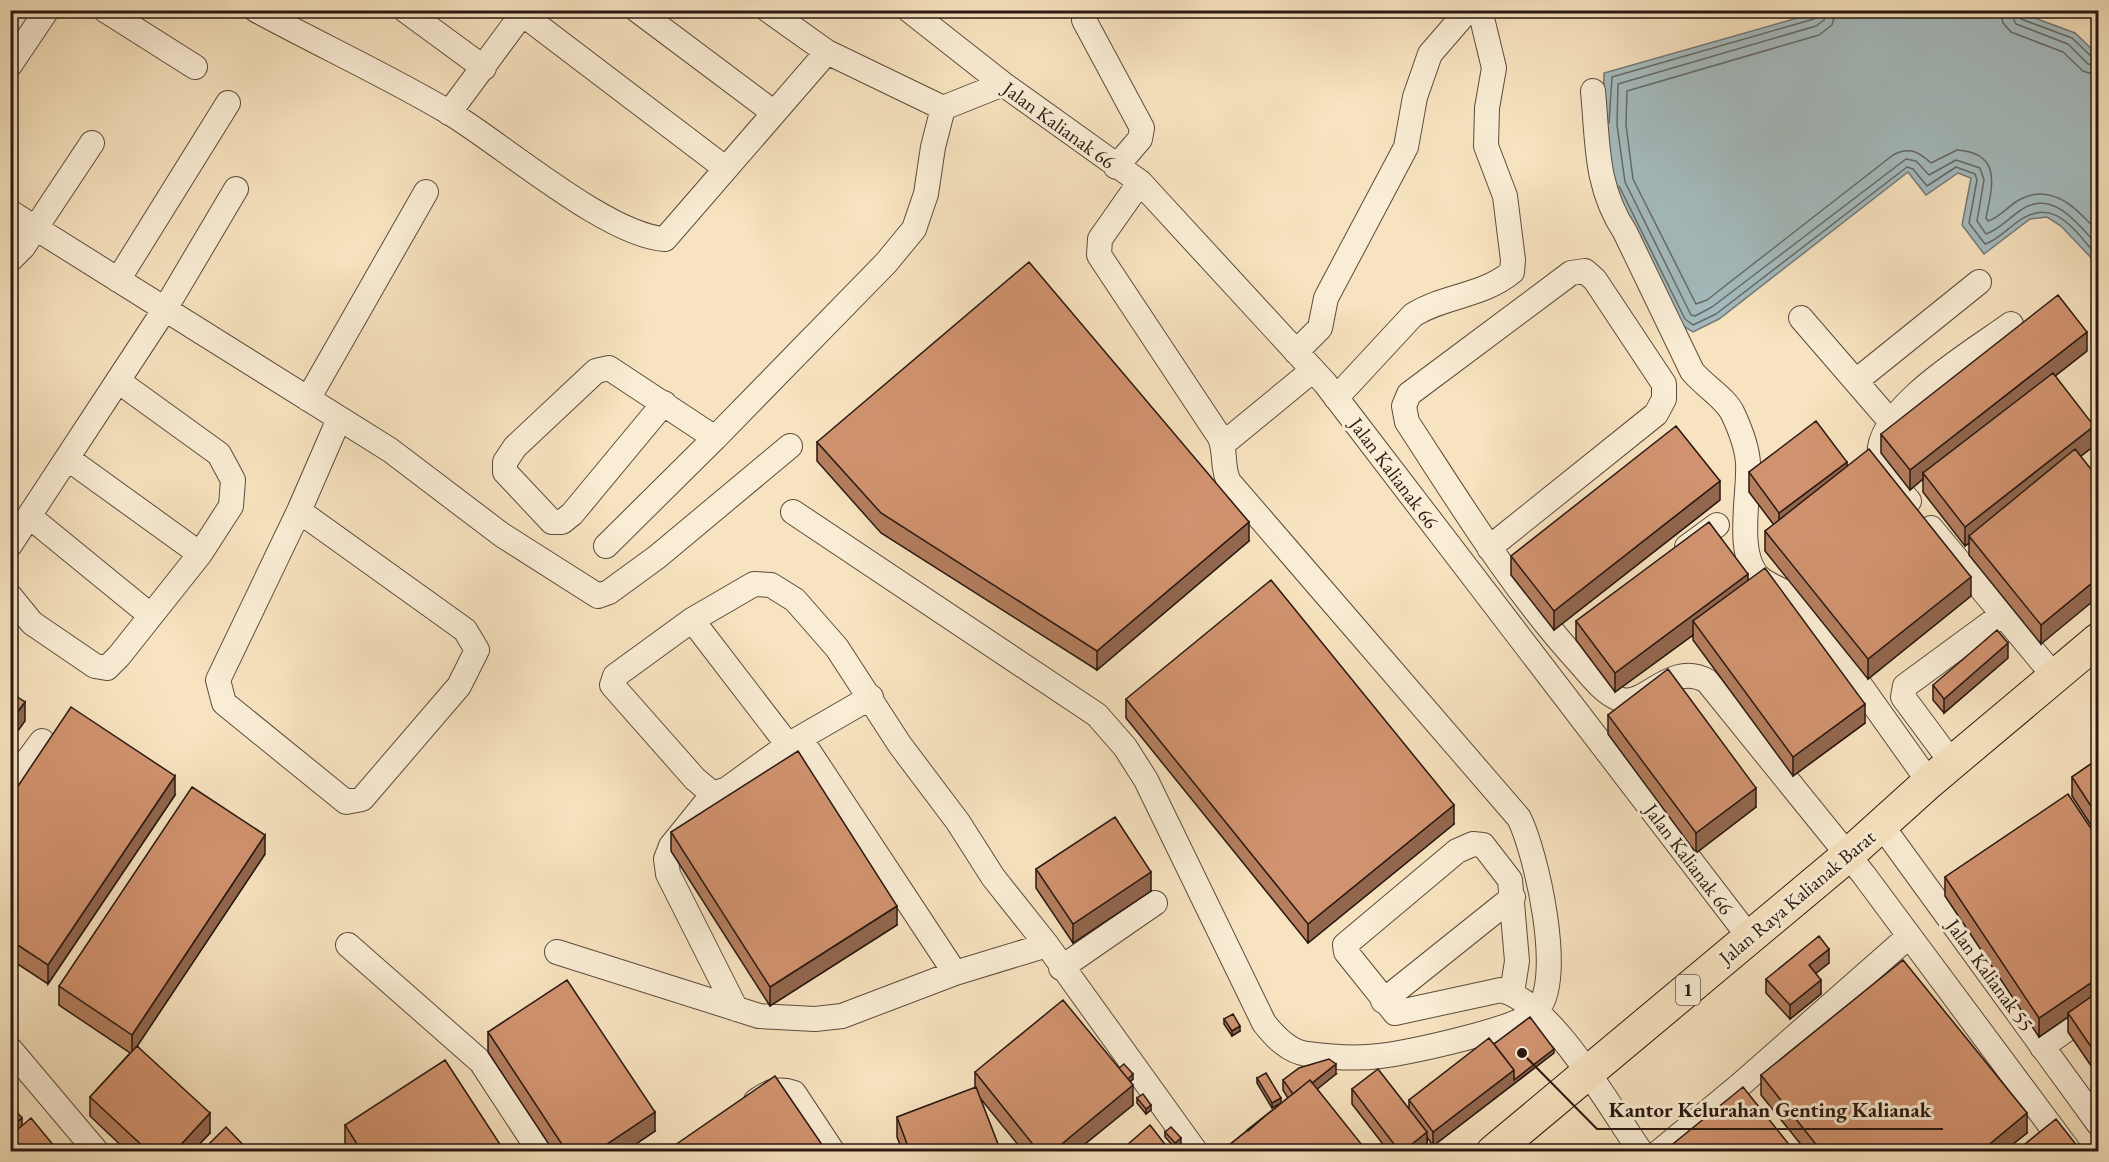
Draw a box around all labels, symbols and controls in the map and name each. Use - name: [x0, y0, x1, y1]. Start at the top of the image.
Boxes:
- street label: Jalan Kalianak 66: [996, 74, 1121, 175]
- street label: Jalan Kalianak 66: [1343, 411, 1444, 534]
- street label: Jalan Kalianak 66: [1638, 797, 1739, 920]
- street label: Jalan Raya Kalianak Barat: [1712, 823, 1881, 971]
- street label: Jalan Kalianak 55: [1939, 912, 2039, 1036]
- road number: 1: [1676, 975, 1700, 1005]
- callout: Kantor Kelurahan Genting Kalianak: [1597, 1090, 1943, 1129]
- text: Kantor Kelurahan Genting Kalianak: [1609, 1096, 1932, 1123]

